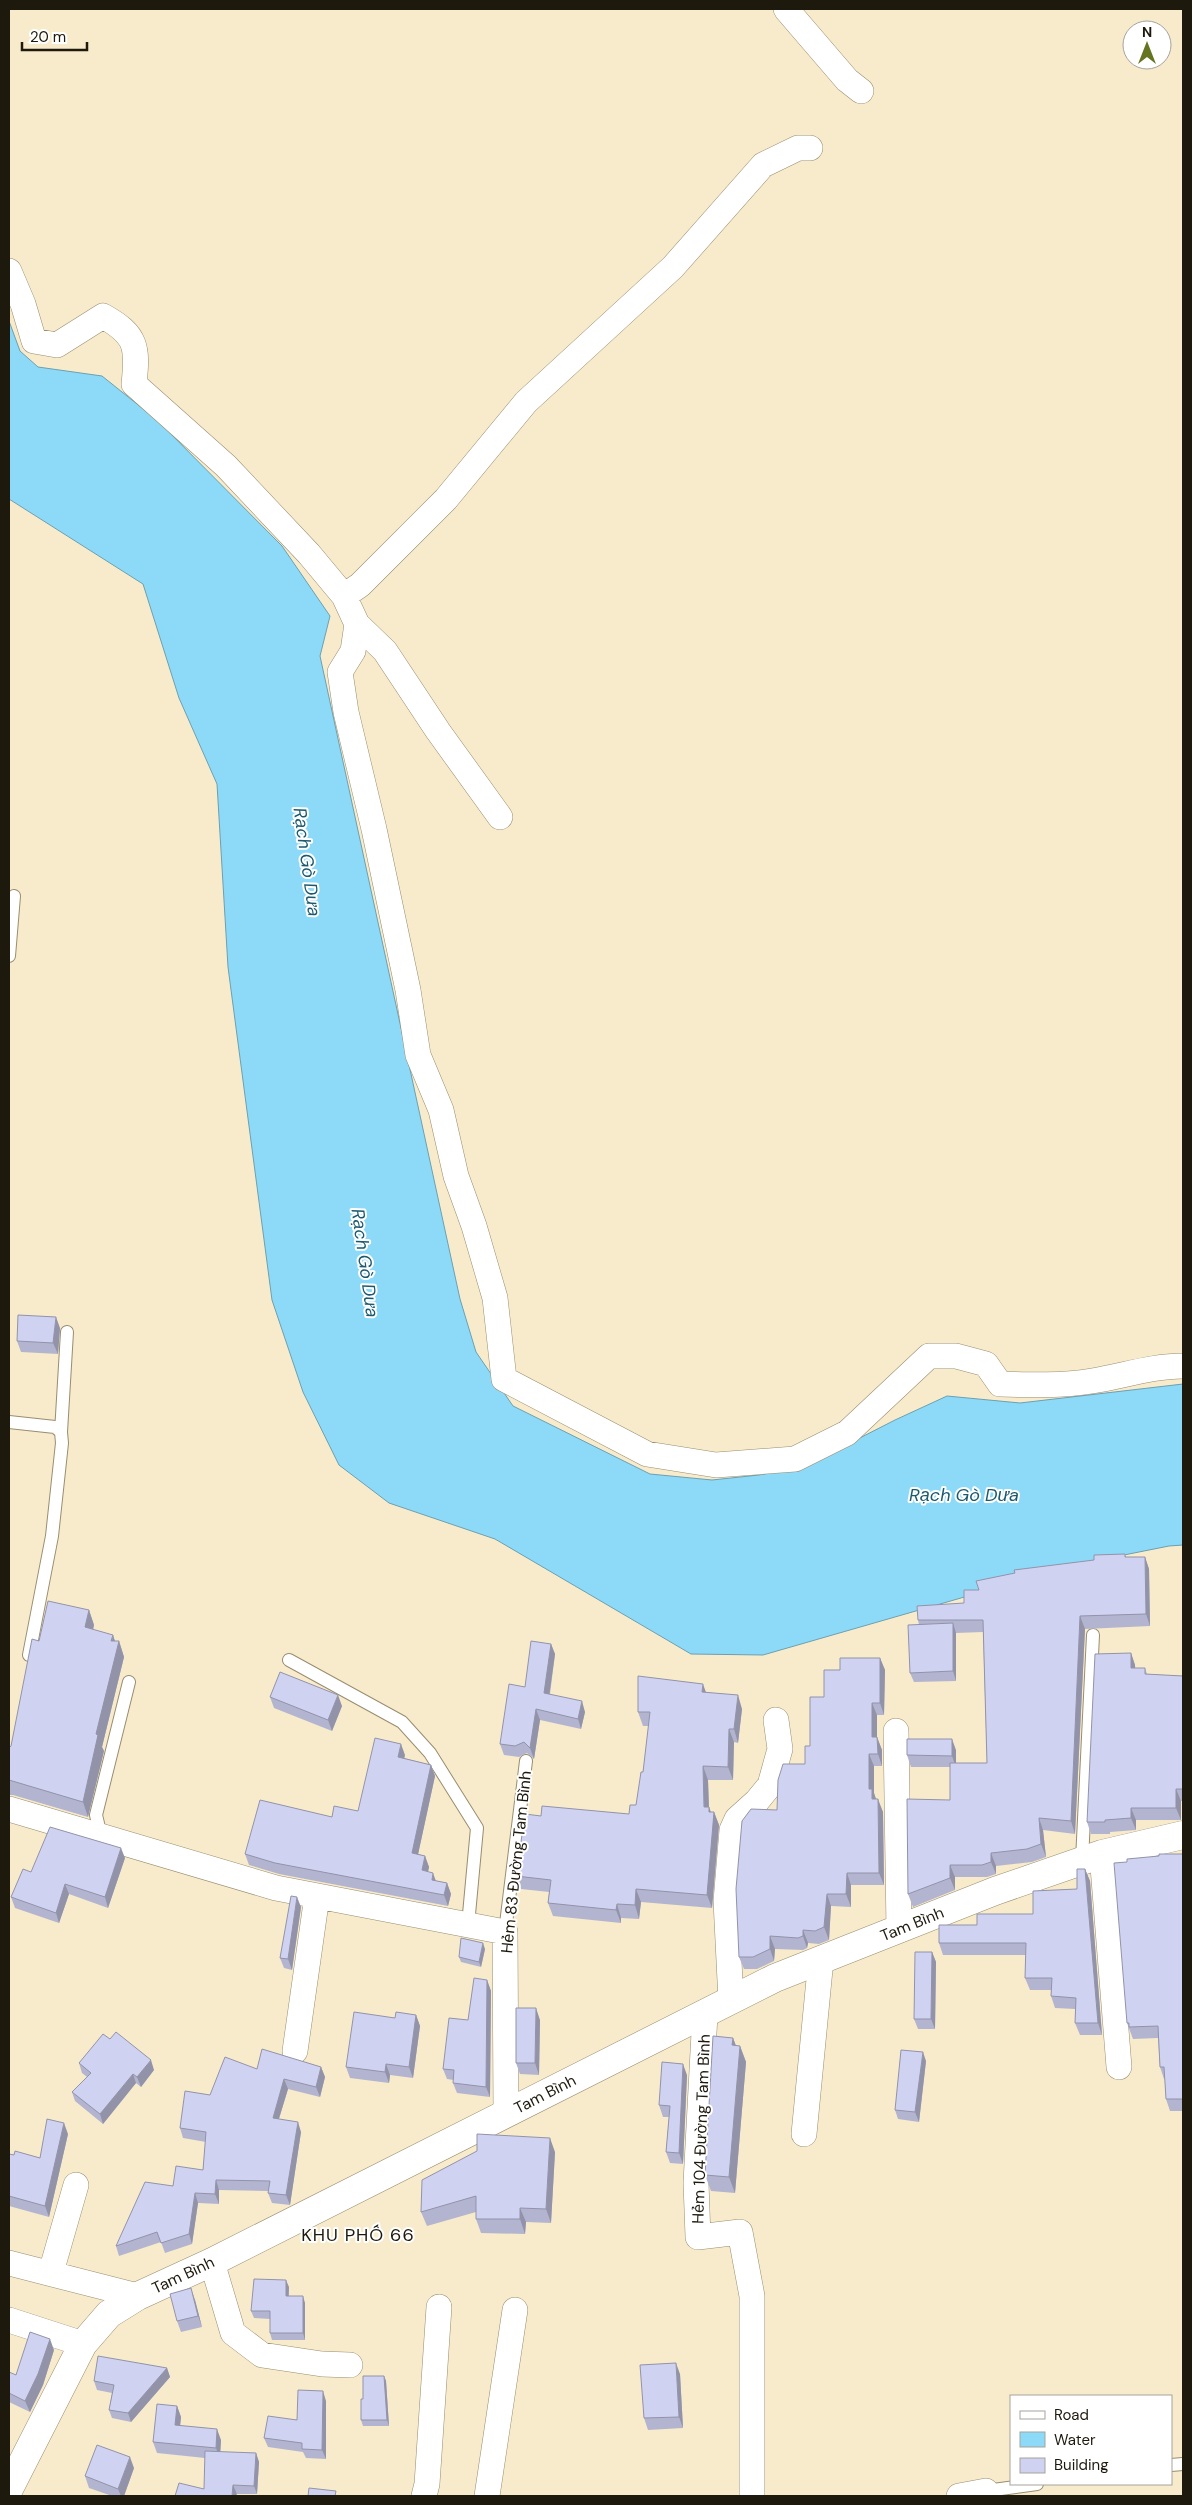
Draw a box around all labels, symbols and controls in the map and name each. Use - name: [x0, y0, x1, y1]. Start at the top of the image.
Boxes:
- scale bar: [22, 20, 88, 52]
- north arrow: [1122, 20, 1172, 70]
- text: N: [1142, 23, 1152, 41]
- text: 20 m: [30, 27, 66, 47]
- water label: Rạch Gò Dưa: [287, 806, 327, 918]
- water label: Rạch Gò Dưa: [345, 1207, 385, 1319]
- water label: Rạch Gò Dưa: [909, 1483, 1019, 1507]
- street label: Hẻm 83 Đường Tam Bình: [496, 1770, 536, 1954]
- street label: Tam Bình: [877, 1902, 947, 1946]
- street label: Hẻm 104 Đường Tam Bình: [687, 2034, 715, 2224]
- street label: Tam Bình: [511, 2070, 579, 2118]
- district label: KHU PHỐ 66: [301, 2223, 415, 2247]
- street label: Tam Bình: [148, 2251, 218, 2299]
- legend: [1010, 2395, 1172, 2485]
- text: Road: [1054, 2405, 1089, 2425]
- text: Water: [1054, 2430, 1096, 2450]
- text: Building: [1054, 2455, 1109, 2475]

